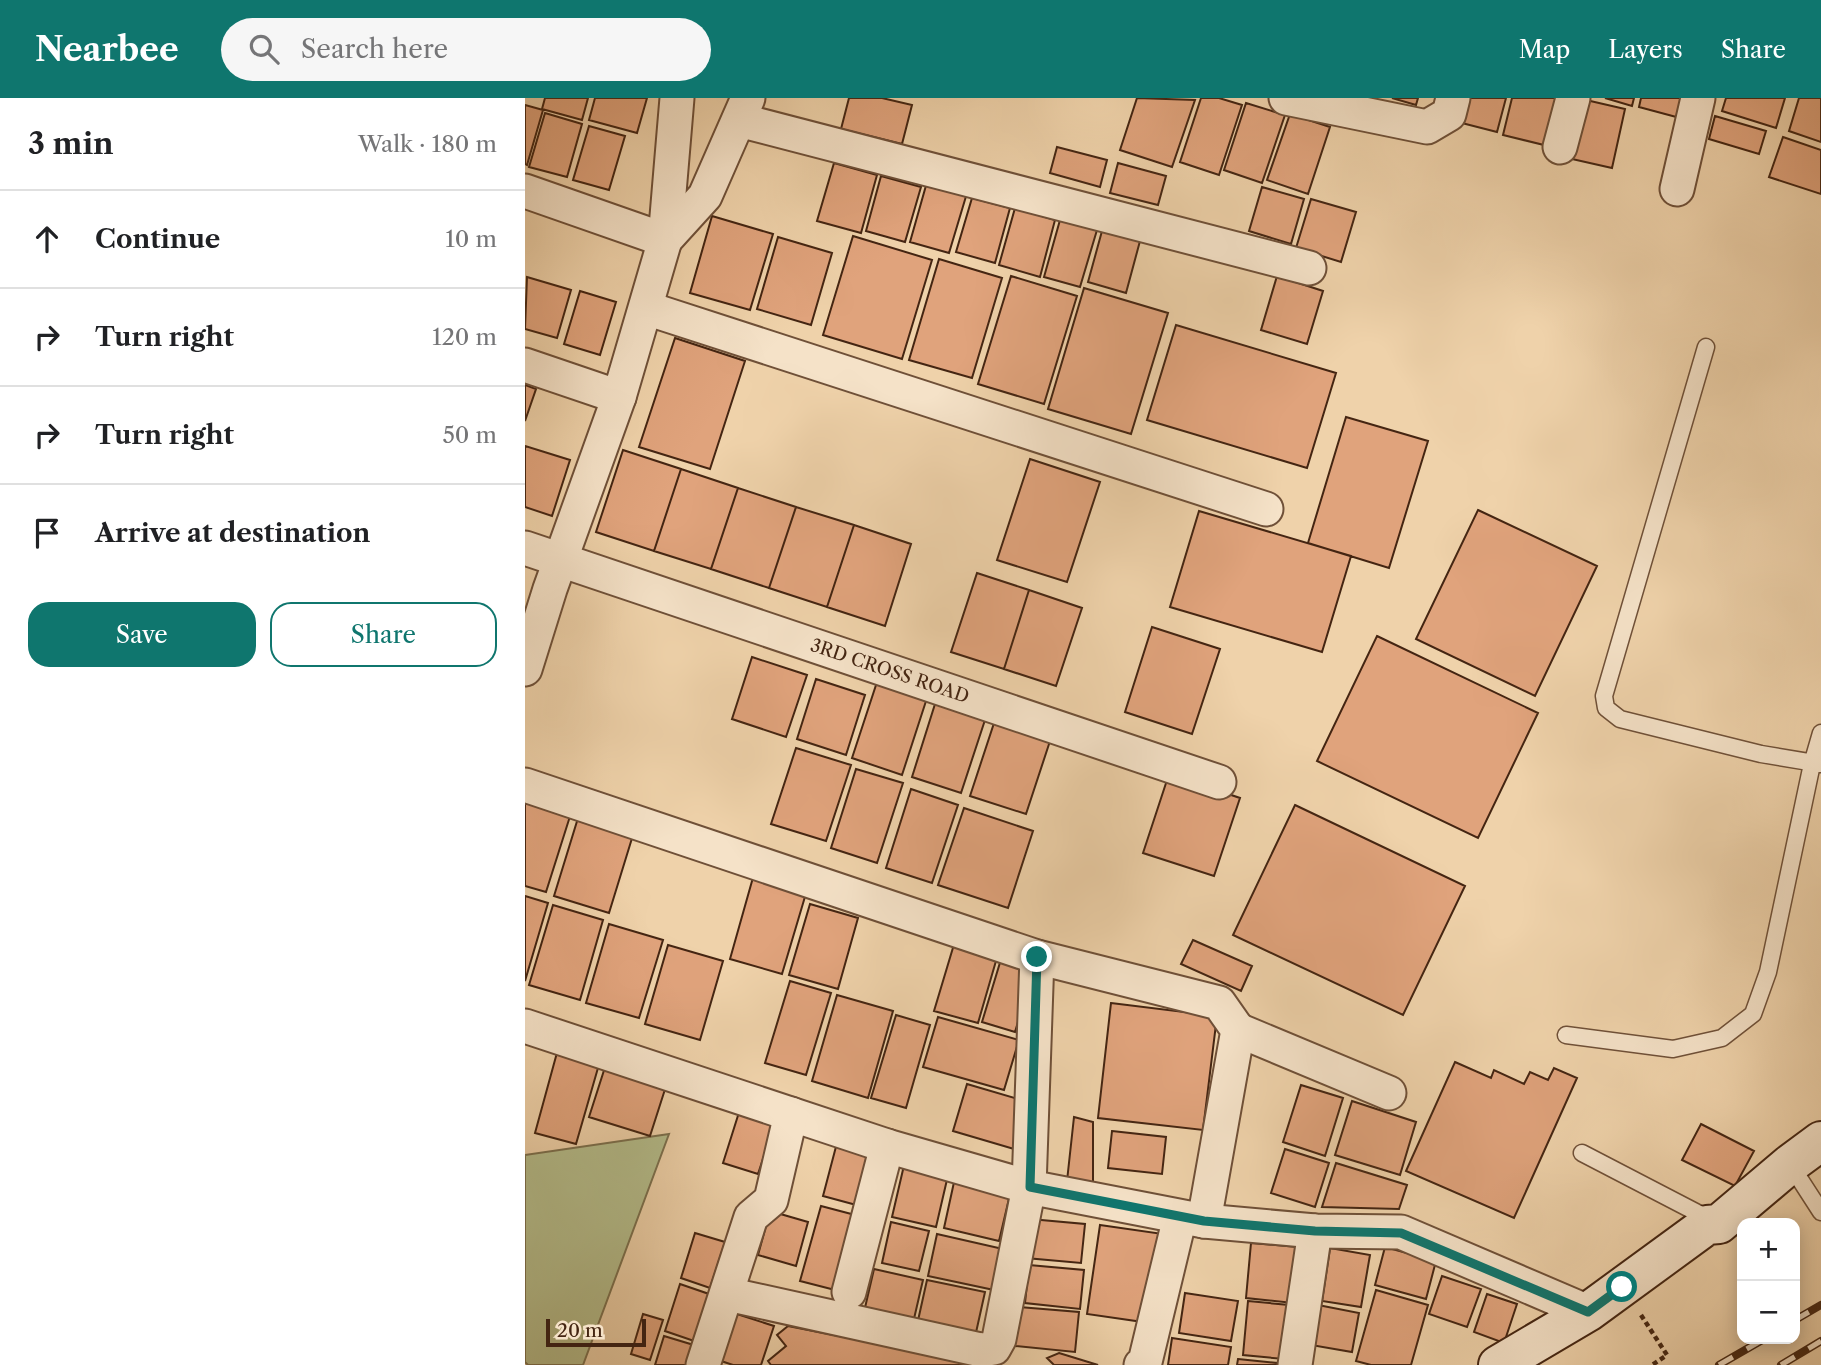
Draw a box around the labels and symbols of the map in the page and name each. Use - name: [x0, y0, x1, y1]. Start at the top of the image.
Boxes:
- street label: 3RD CROSS ROAD: [808, 634, 972, 708]
- route end: [1021, 941, 1052, 972]
- route start: [1606, 1271, 1637, 1302]
- scale bar: [546, 1316, 646, 1348]

